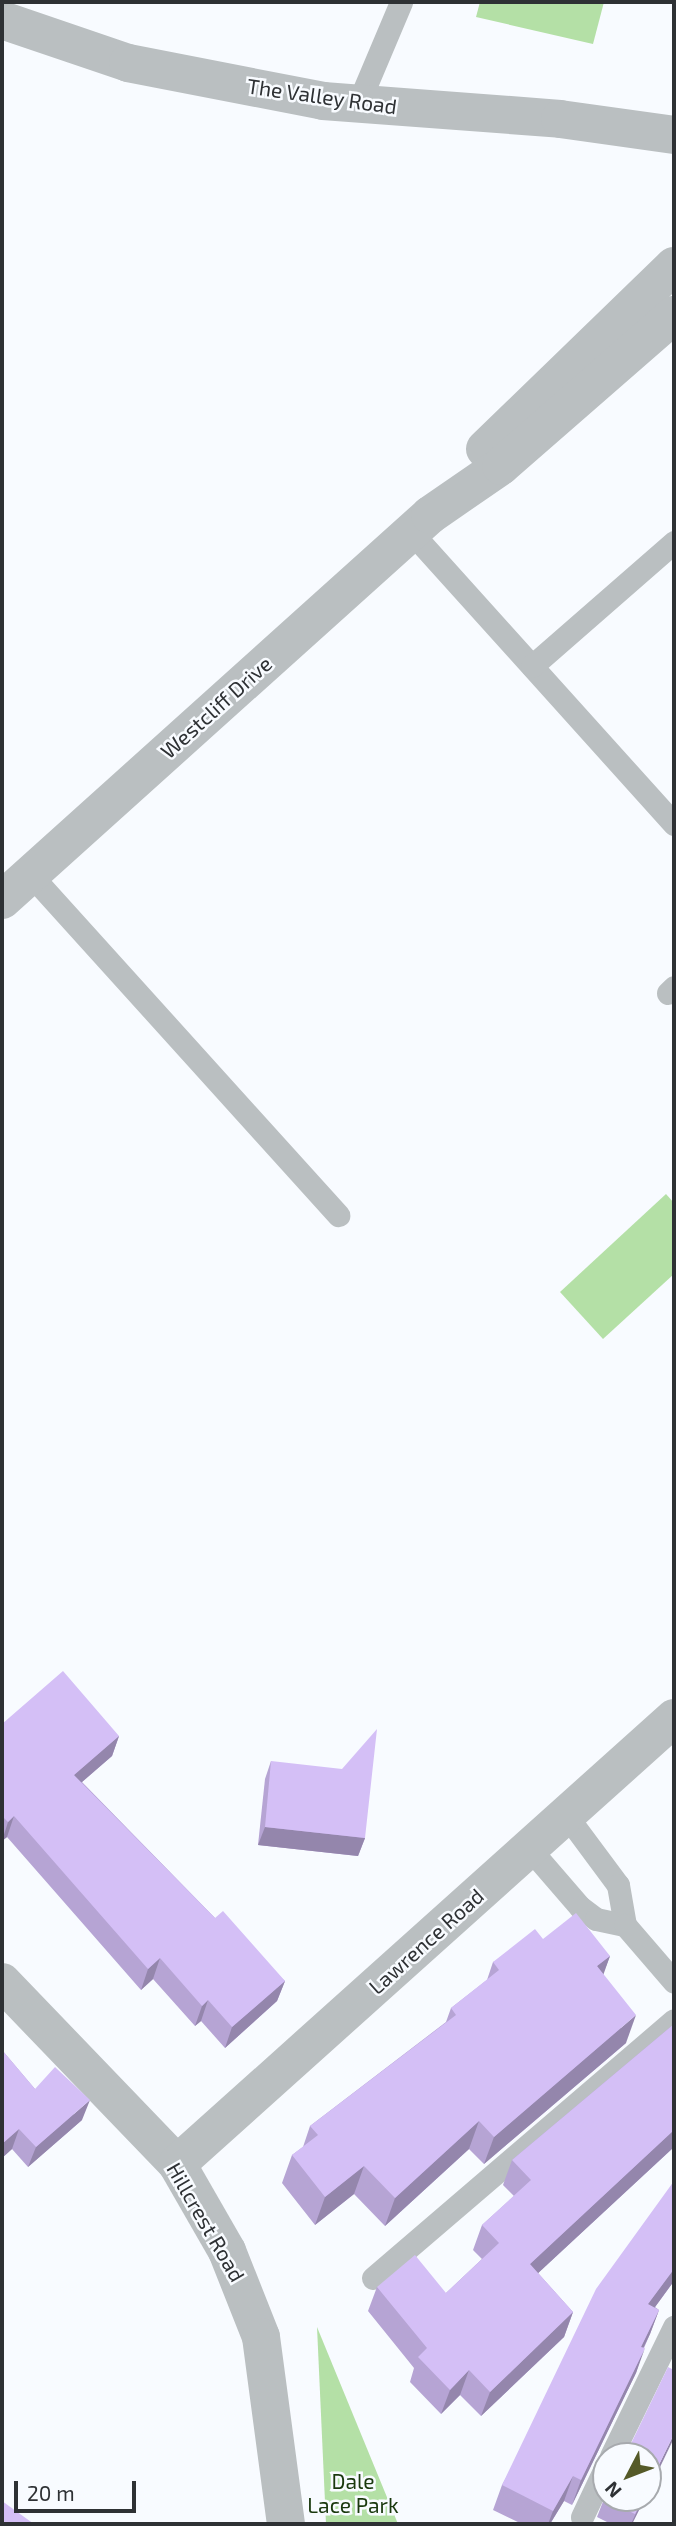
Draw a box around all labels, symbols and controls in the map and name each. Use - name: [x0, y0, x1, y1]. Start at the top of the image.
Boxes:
- street label: The Valley Road: [245, 73, 399, 119]
- street label: Westcliff Drive: [155, 651, 277, 763]
- street label: Lawrence Road: [363, 1883, 489, 1999]
- street label: Hillcrest Road: [162, 2158, 250, 2286]
- north arrow: [592, 2442, 662, 2512]
- scale bar: [18, 2466, 140, 2510]
- park label: Dale Lace Park: [307, 2468, 399, 2518]
- text: N: [599, 2477, 626, 2503]
- text: 20 m: [27, 2480, 75, 2505]

